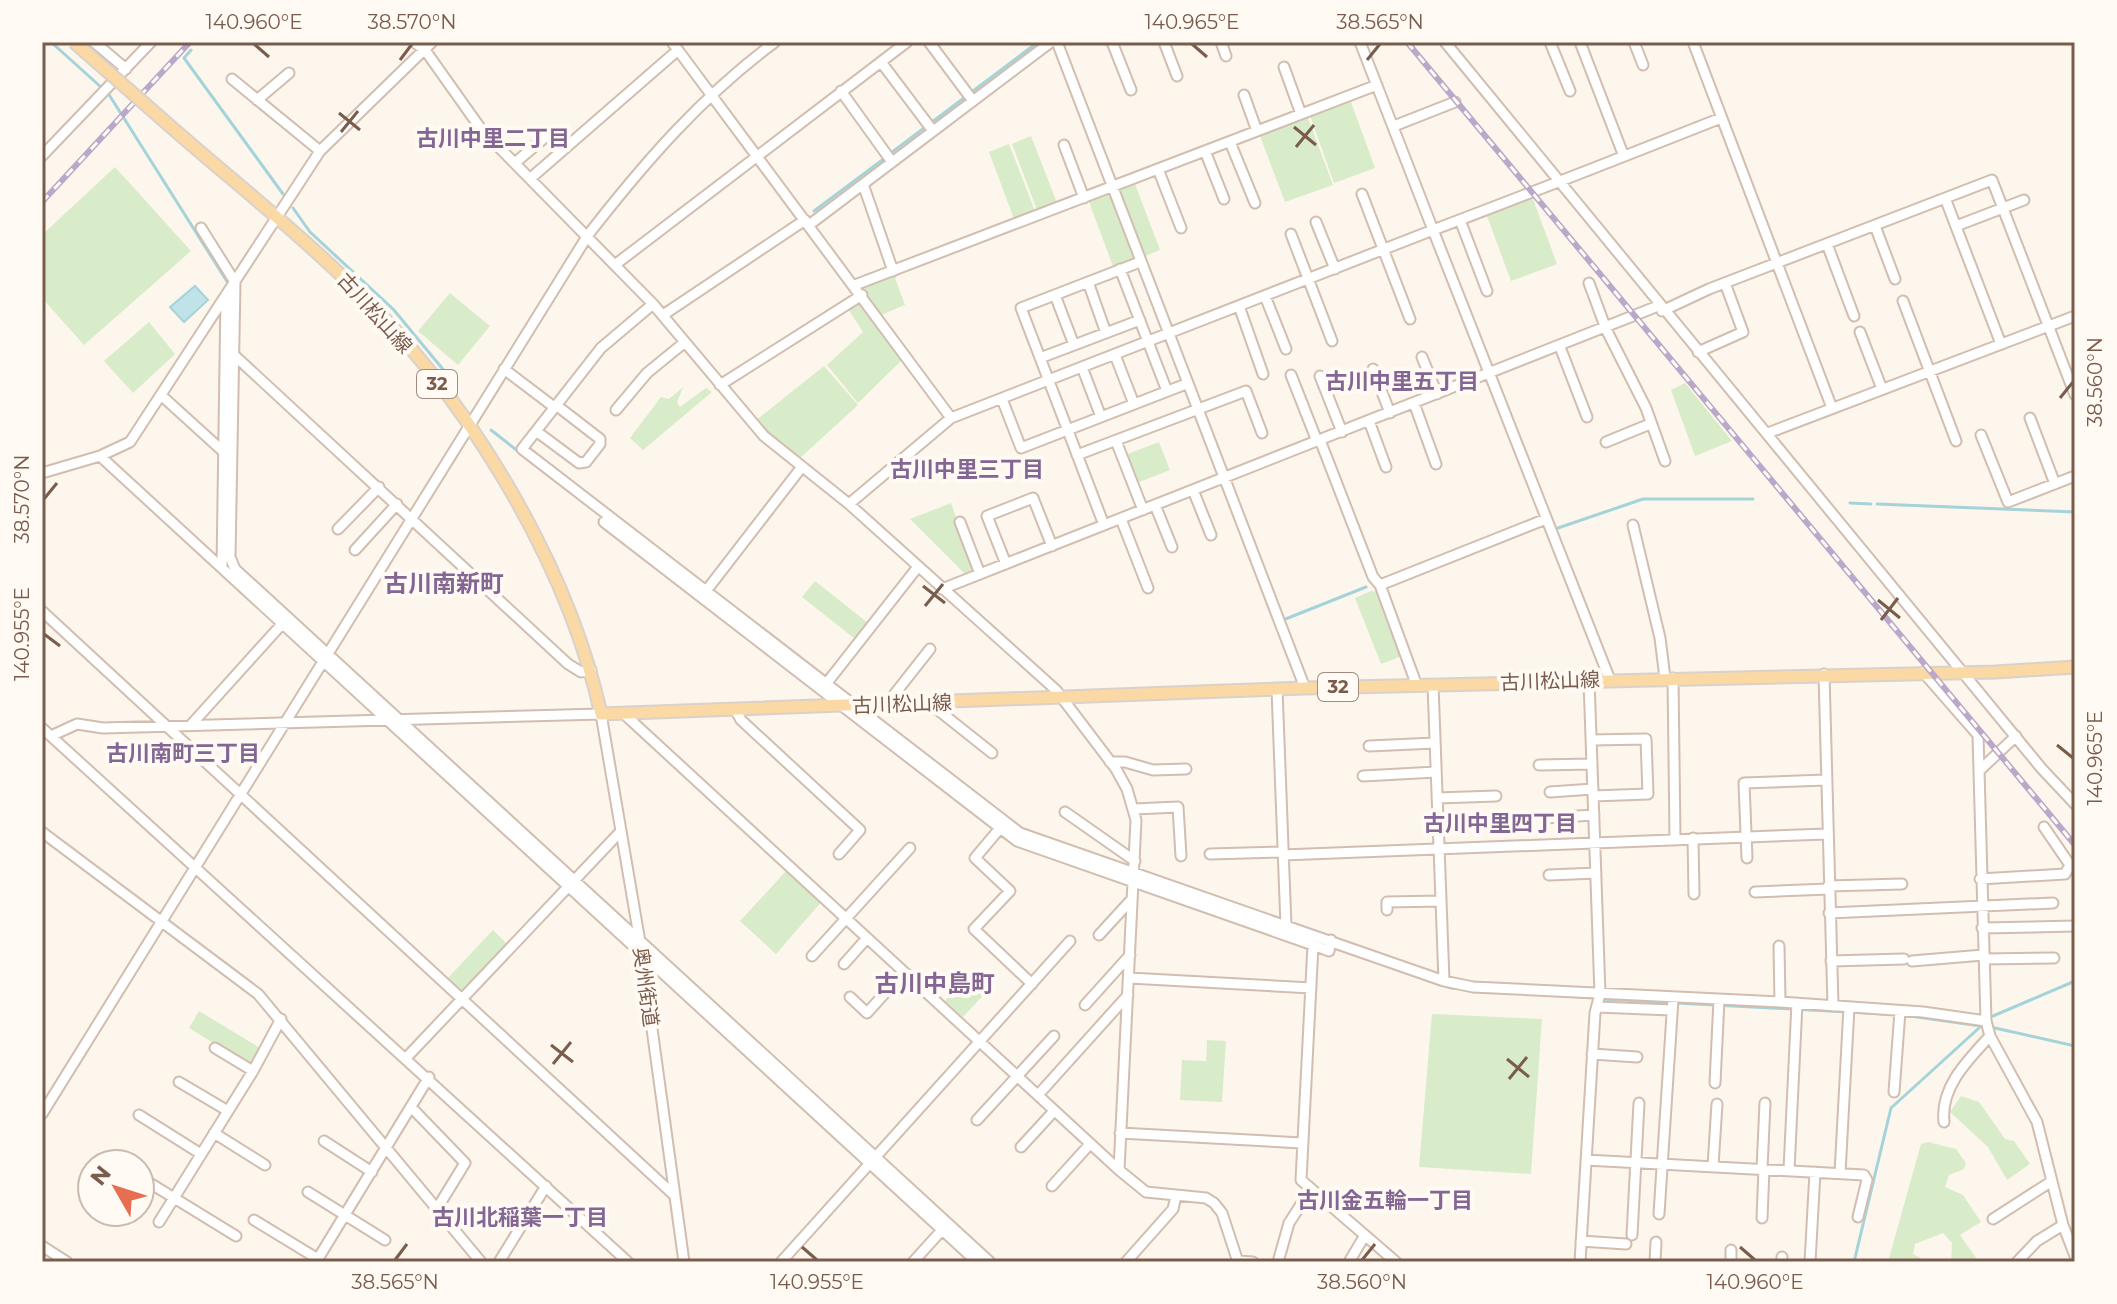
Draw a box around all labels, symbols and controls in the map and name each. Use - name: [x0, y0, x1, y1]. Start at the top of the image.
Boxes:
- text: 140.960°E: [205, 10, 303, 34]
- text: 38.570°N: [368, 10, 456, 34]
- text: 140.965°E: [1145, 10, 1239, 34]
- text: 38.565°N: [1336, 10, 1424, 34]
- district label: 古川中里二丁目: [416, 125, 570, 152]
- street label: 古川松山線: [333, 268, 417, 358]
- text: 38.560°N: [2083, 337, 2107, 427]
- district label: 古川中里五丁目: [1325, 368, 1479, 395]
- road number: 32: [417, 370, 457, 398]
- text: 38.570°N: [10, 455, 34, 543]
- district label: 古川中里三丁目: [890, 456, 1044, 483]
- district label: 古川南新町: [384, 569, 504, 598]
- text: 140.955°E: [10, 587, 34, 681]
- street label: 古川松山線: [1500, 667, 1600, 695]
- road number: 32: [1318, 673, 1358, 701]
- street label: 古川松山線: [852, 690, 952, 718]
- text: 140.965°E: [2083, 711, 2107, 805]
- district label: 古川南町三丁目: [106, 740, 260, 767]
- district label: 古川中里四丁目: [1423, 810, 1577, 837]
- street label: 奥州街道: [629, 946, 663, 1028]
- district label: 古川中島町: [875, 969, 995, 998]
- north arrow: [76, 1148, 156, 1228]
- text: N: [85, 1160, 117, 1191]
- district label: 古川金五輪一丁目: [1297, 1187, 1473, 1214]
- district label: 古川北稲葉一丁目: [432, 1204, 608, 1231]
- text: 38.565°N: [351, 1270, 439, 1294]
- text: 140.955°E: [770, 1270, 864, 1294]
- text: 38.560°N: [1317, 1270, 1407, 1294]
- text: 140.960°E: [1706, 1270, 1804, 1294]

